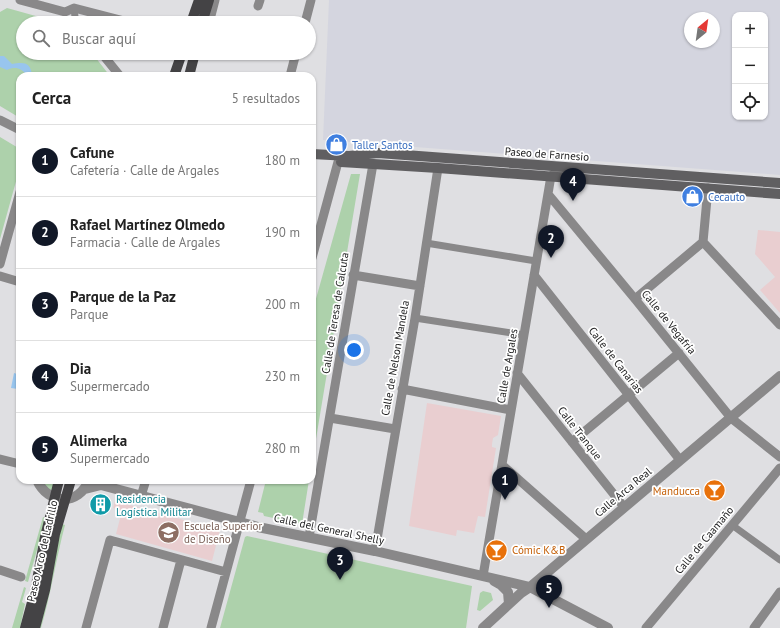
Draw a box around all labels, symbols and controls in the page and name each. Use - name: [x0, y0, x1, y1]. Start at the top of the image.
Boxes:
- north arrow: [684, 12, 720, 48]
- map controls: [732, 12, 768, 120]
- button: +: [732, 12, 768, 48]
- search box: [16, 16, 316, 60]
- icon: search: [30, 27, 52, 49]
- text: Buscar aquí: [62, 29, 136, 48]
- button: −: [732, 48, 768, 84]
- button: locate: [732, 84, 768, 120]
- text: Cerca: [32, 87, 71, 109]
- text: 5 resultados: [232, 90, 300, 107]
- shop icon: Taller Santos: [324, 132, 350, 158]
- place label: Taller Santos: [352, 138, 413, 152]
- text: Cafune: [70, 143, 114, 162]
- street label: Paseo de Farnesio: [504, 144, 590, 164]
- text: 1: [41, 152, 49, 169]
- text: 180 m: [265, 152, 300, 169]
- text: Cafetería · Calle de Argales: [70, 162, 219, 179]
- pin: 4: [560, 168, 586, 201]
- shop icon: Cecauto: [680, 184, 706, 210]
- place label: Cecauto: [708, 190, 745, 204]
- text: Rafael Martínez Olmedo: [70, 215, 225, 234]
- text: 2: [41, 224, 49, 241]
- text: 190 m: [265, 224, 300, 241]
- pin: 2: [538, 225, 564, 258]
- text: Farmacia · Calle de Argales: [70, 234, 220, 251]
- street label: Calle de Teresa de Calcuta: [319, 251, 351, 375]
- text: Parque de la Paz: [70, 287, 176, 306]
- street label: Calle de Vegafría: [639, 287, 699, 357]
- text: 3: [41, 296, 49, 313]
- text: 200 m: [265, 296, 300, 313]
- street label: Calle de Nelson Mandela: [378, 299, 412, 417]
- text: Parque: [70, 306, 108, 323]
- street label: Calle de Canarias: [586, 324, 647, 396]
- street label: Calle de Argales: [494, 327, 521, 404]
- your location: [344, 340, 364, 360]
- text: Dia: [70, 359, 91, 378]
- text: 4: [41, 368, 49, 385]
- text: 230 m: [265, 368, 300, 385]
- text: Supermercado: [70, 378, 150, 395]
- street label: Calle Tranque: [555, 404, 605, 463]
- text: Alimerka: [70, 431, 127, 450]
- text: 5: [41, 440, 49, 457]
- text: 280 m: [265, 440, 300, 457]
- text: Supermercado: [70, 450, 150, 467]
- street label: Calle Arca Real: [592, 464, 655, 520]
- pin: 1: [492, 467, 518, 500]
- bar icon: Manducca: [702, 478, 728, 504]
- place label: Manducca: [653, 484, 700, 498]
- building icon: Residencia Logística Militar: [88, 492, 114, 518]
- place label: Residencia Logística Militar: [116, 492, 191, 519]
- street label: Paseo Arco de Ladrillo: [24, 499, 61, 603]
- street label: Calle de Caamaño: [672, 503, 737, 577]
- street label: Calle del General Shelly: [273, 510, 386, 548]
- school or university icon: Escuela Superior de Diseño: [155, 519, 181, 545]
- place label: Escuela Superior de Diseño: [184, 519, 263, 546]
- bar icon: Cómic K&B: [484, 537, 510, 563]
- place label: Cómic K&B: [512, 543, 565, 557]
- pin: 3: [327, 547, 353, 580]
- pin: 5: [536, 575, 562, 608]

